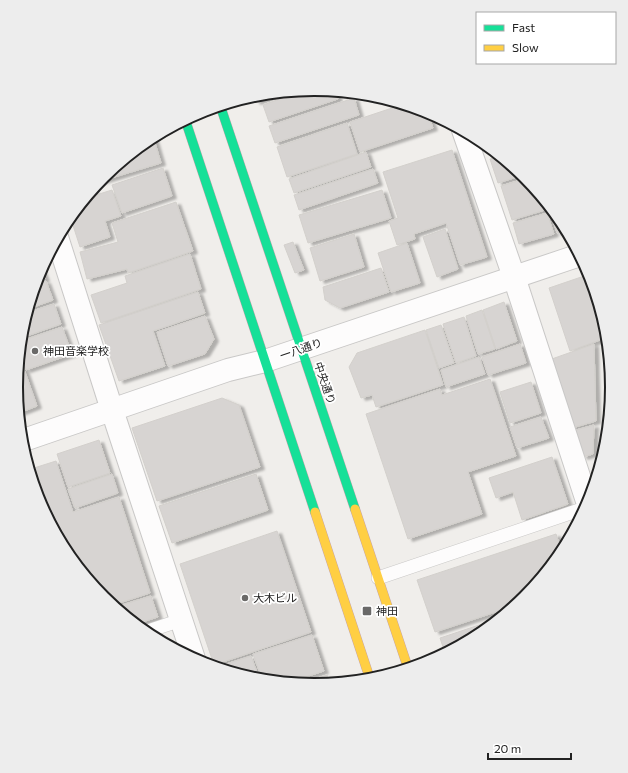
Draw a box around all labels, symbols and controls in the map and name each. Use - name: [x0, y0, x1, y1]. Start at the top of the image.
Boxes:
- legend: [476, 12, 616, 64]
- text: Fast: [512, 20, 535, 34]
- text: Slow: [512, 40, 539, 54]
- street label: 一八通り: [278, 335, 324, 362]
- place label: 神田音楽学校: [43, 344, 109, 357]
- marker: 神田音楽学校: [30, 346, 40, 356]
- street label: 中央通り: [312, 360, 339, 406]
- place label: 大木ビル: [253, 591, 297, 604]
- marker: 大木ビル: [240, 593, 250, 603]
- place label: 神田: [376, 604, 398, 617]
- marker: 神田: [361, 605, 373, 617]
- scale bar: [488, 735, 571, 761]
- text: 20 m: [494, 741, 521, 755]

